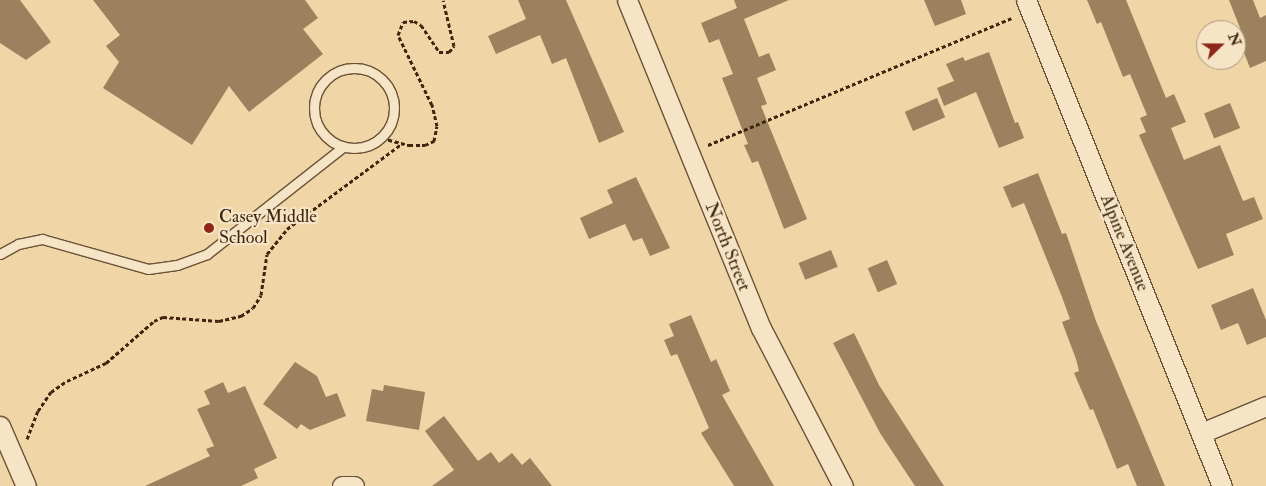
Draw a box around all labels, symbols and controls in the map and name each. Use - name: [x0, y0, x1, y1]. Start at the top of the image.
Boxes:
- north arrow: [1196, 20, 1246, 70]
- text: N: [1224, 31, 1245, 49]
- street label: Alpine Avenue: [1095, 191, 1153, 295]
- street label: North Street: [699, 200, 755, 294]
- place label: Casey Middle School: [219, 207, 317, 250]
- marker: Casey Middle School: [203, 222, 215, 234]

